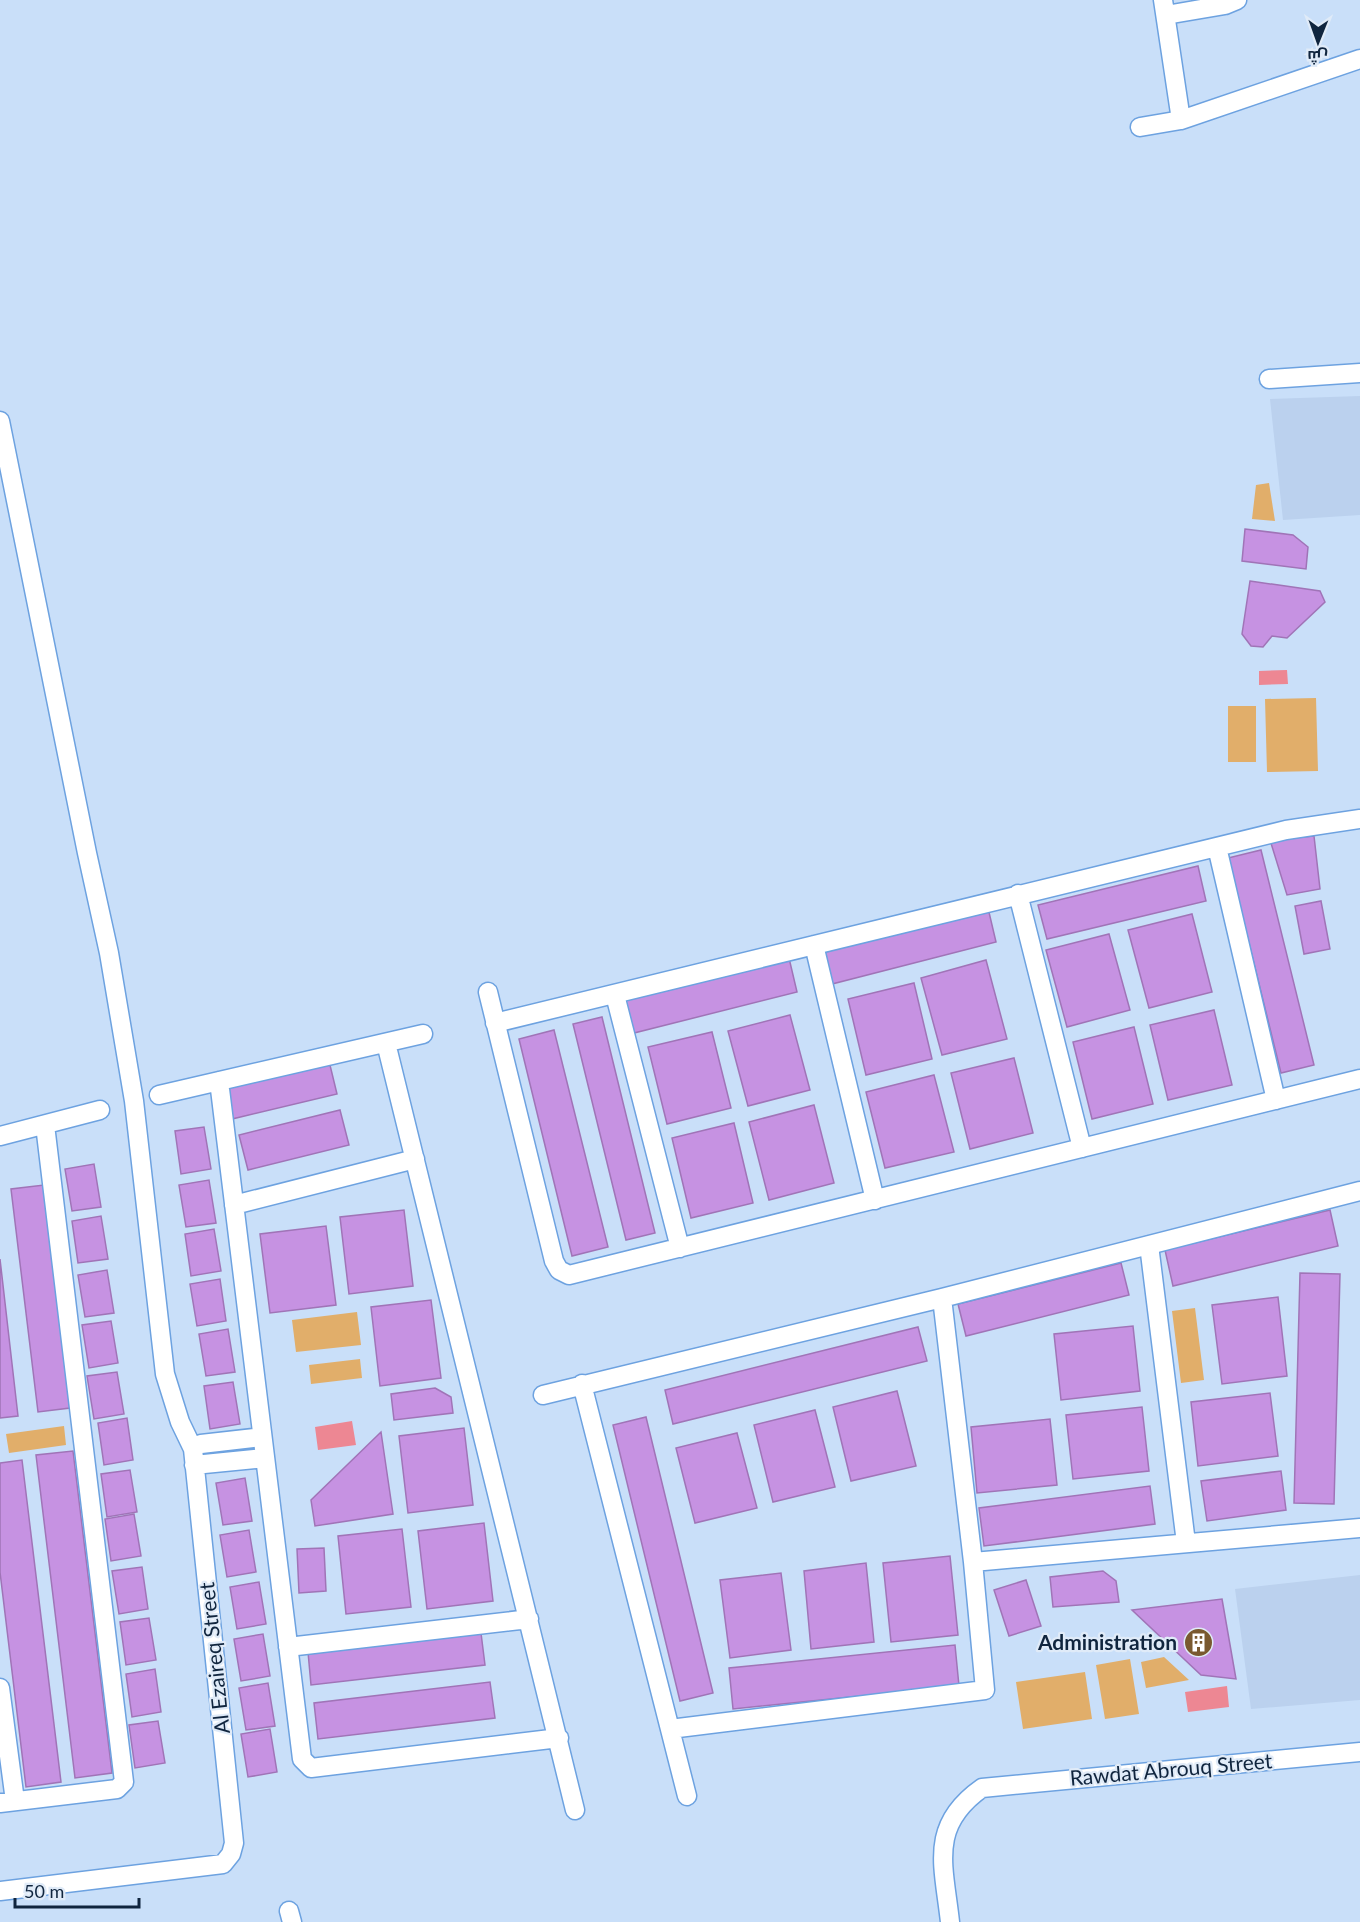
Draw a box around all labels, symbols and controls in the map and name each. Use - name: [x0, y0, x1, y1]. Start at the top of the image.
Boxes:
- north arrow: [1288, 12, 1348, 72]
- text: ش: [1307, 47, 1328, 67]
- street label: Al Ezaireq Street: [193, 1581, 234, 1735]
- building icon: Administration: [1182, 1627, 1214, 1659]
- place label: Administration: [1037, 1629, 1177, 1654]
- street label: Rawdat Abrouq Street: [1069, 1747, 1274, 1790]
- scale bar: [15, 1871, 140, 1909]
- text: 50 m: [24, 1880, 64, 1902]

